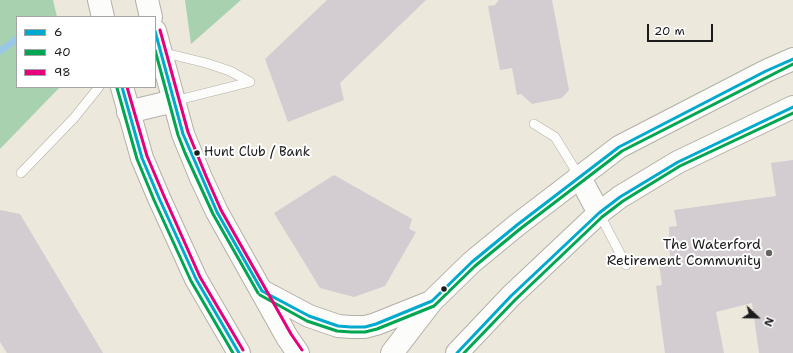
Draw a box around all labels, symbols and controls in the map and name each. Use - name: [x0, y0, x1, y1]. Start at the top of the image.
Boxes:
- legend: [16, 16, 156, 88]
- scale bar: [649, 16, 715, 42]
- text: 20 m: [654, 23, 685, 39]
- text: 6: [54, 24, 62, 40]
- text: 40: [54, 44, 71, 60]
- text: 98: [54, 64, 71, 80]
- place label: Hunt Club / Bank: [204, 145, 310, 161]
- marker: Hunt Club / Bank: [192, 148, 202, 158]
- place label: The Waterford Retirement Community: [607, 237, 761, 270]
- marker: The Waterford Retirement Community: [764, 248, 774, 258]
- unlabelled marker: [439, 284, 449, 294]
- north arrow: [737, 297, 777, 337]
- text: N: [760, 315, 777, 329]

